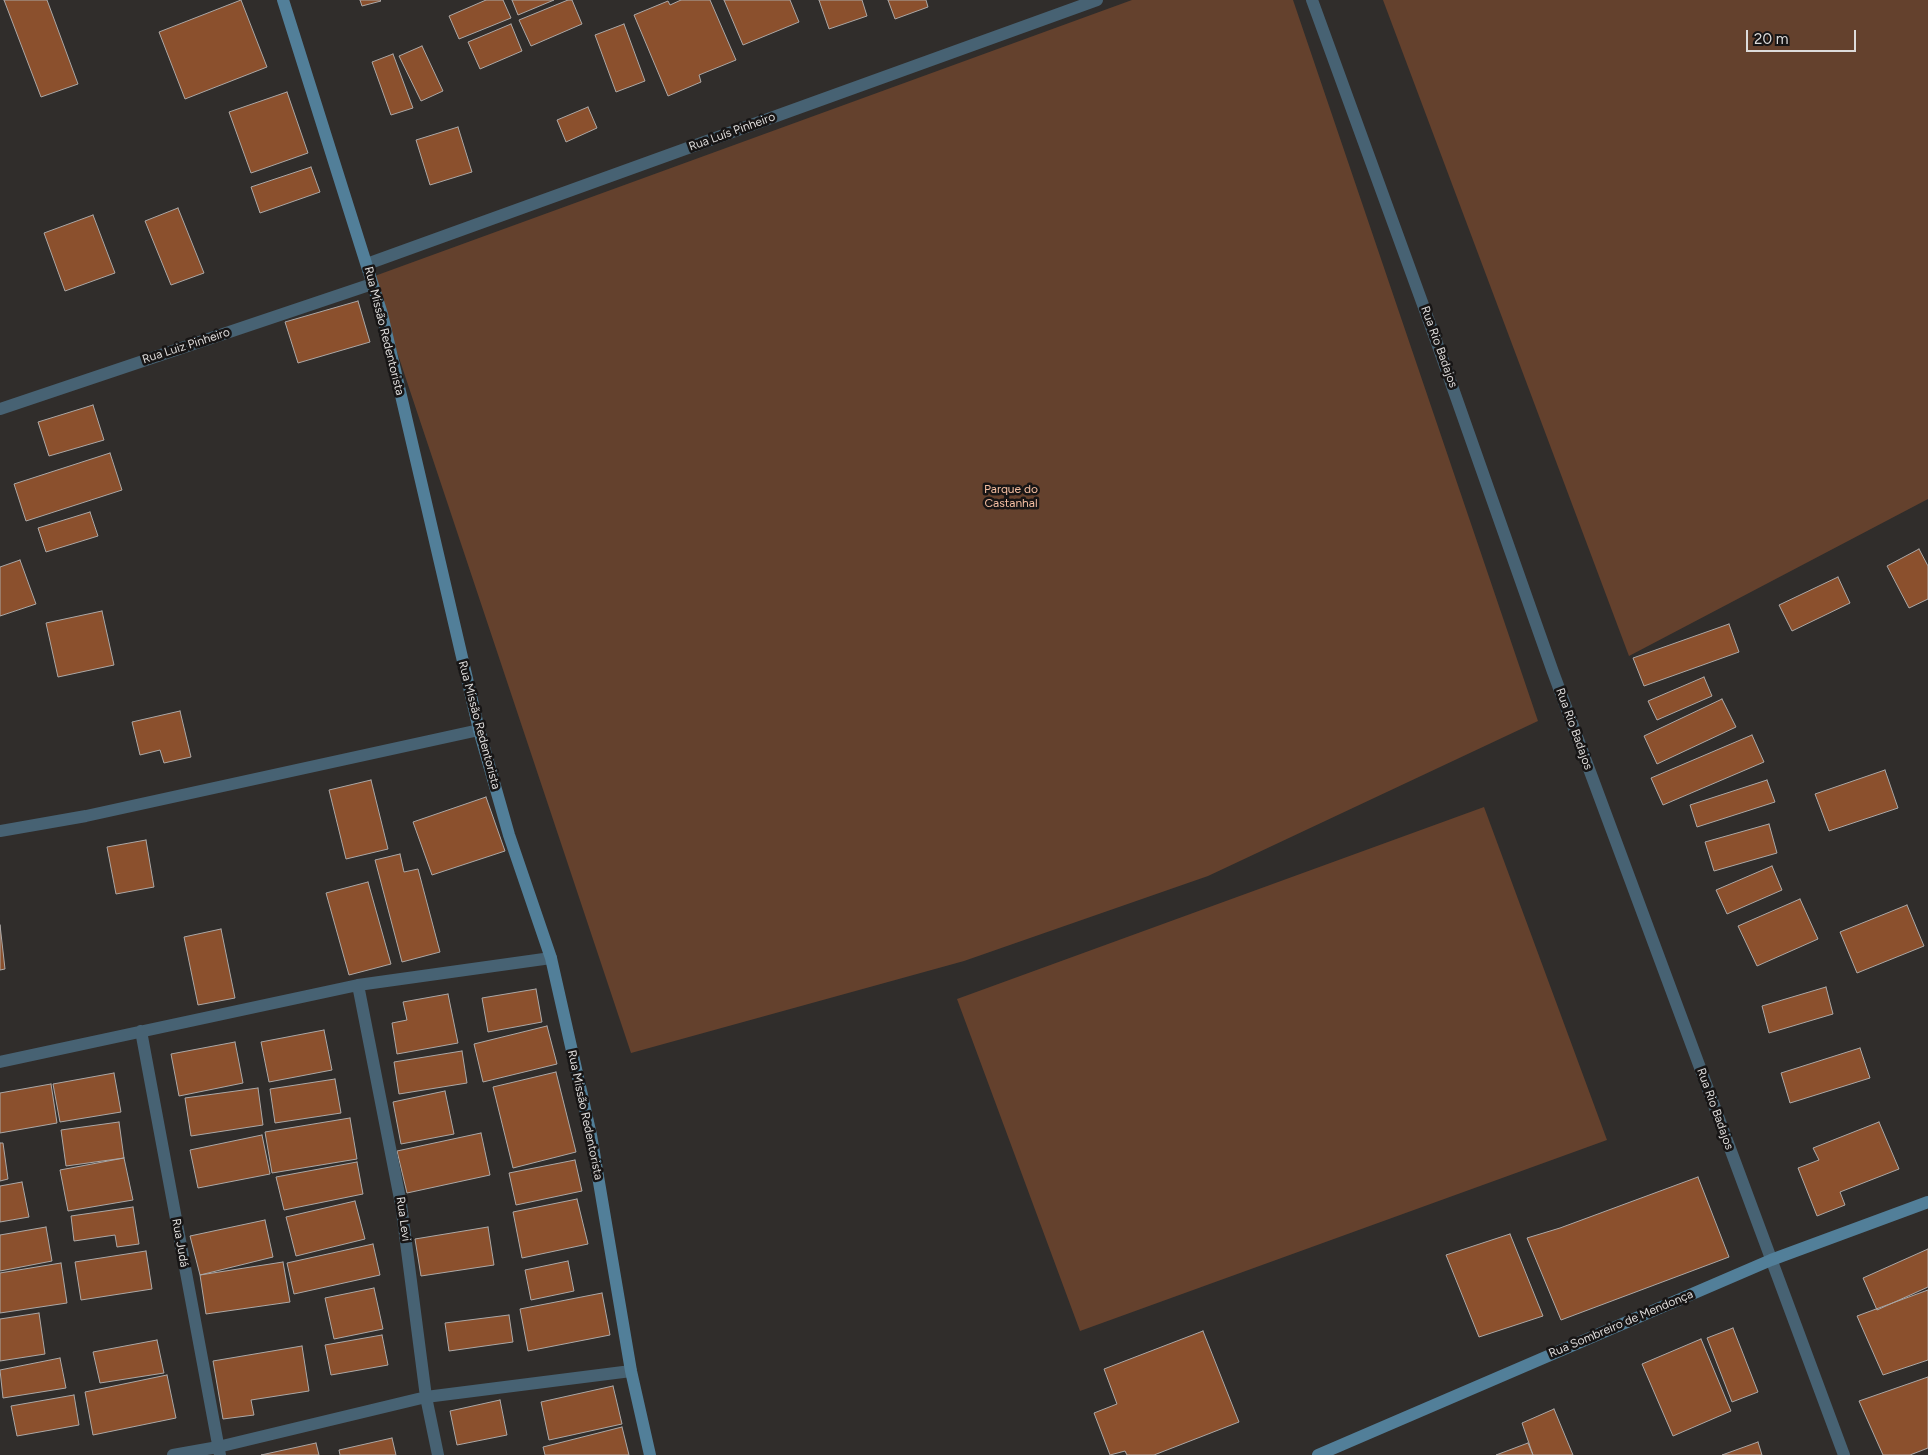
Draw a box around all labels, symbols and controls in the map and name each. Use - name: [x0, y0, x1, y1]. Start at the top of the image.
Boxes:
- scale bar: [1748, 20, 1858, 52]
- text: 20 m: [1754, 30, 1788, 48]
- street label: Rua Luís Pinheiro: [687, 110, 777, 154]
- street label: Rua Missão Redentorista: [361, 265, 407, 397]
- street label: Rua Rio Badajos: [1418, 304, 1460, 390]
- street label: Rua Luiz Pinheiro: [140, 325, 232, 367]
- park label: Parque do Castanhal: [984, 482, 1038, 510]
- street label: Rua Missão Redentorista: [455, 659, 503, 791]
- street label: Rua Rio Badajos: [1553, 686, 1595, 772]
- street label: Rua Missão Redentorista: [564, 1049, 606, 1181]
- street label: Rua Rio Badajos: [1694, 1066, 1736, 1152]
- street label: Rua Levi: [393, 1196, 413, 1242]
- street label: Rua Judá: [169, 1217, 191, 1269]
- street label: Rua Sombreiro de Mendonça: [1547, 1287, 1695, 1361]

